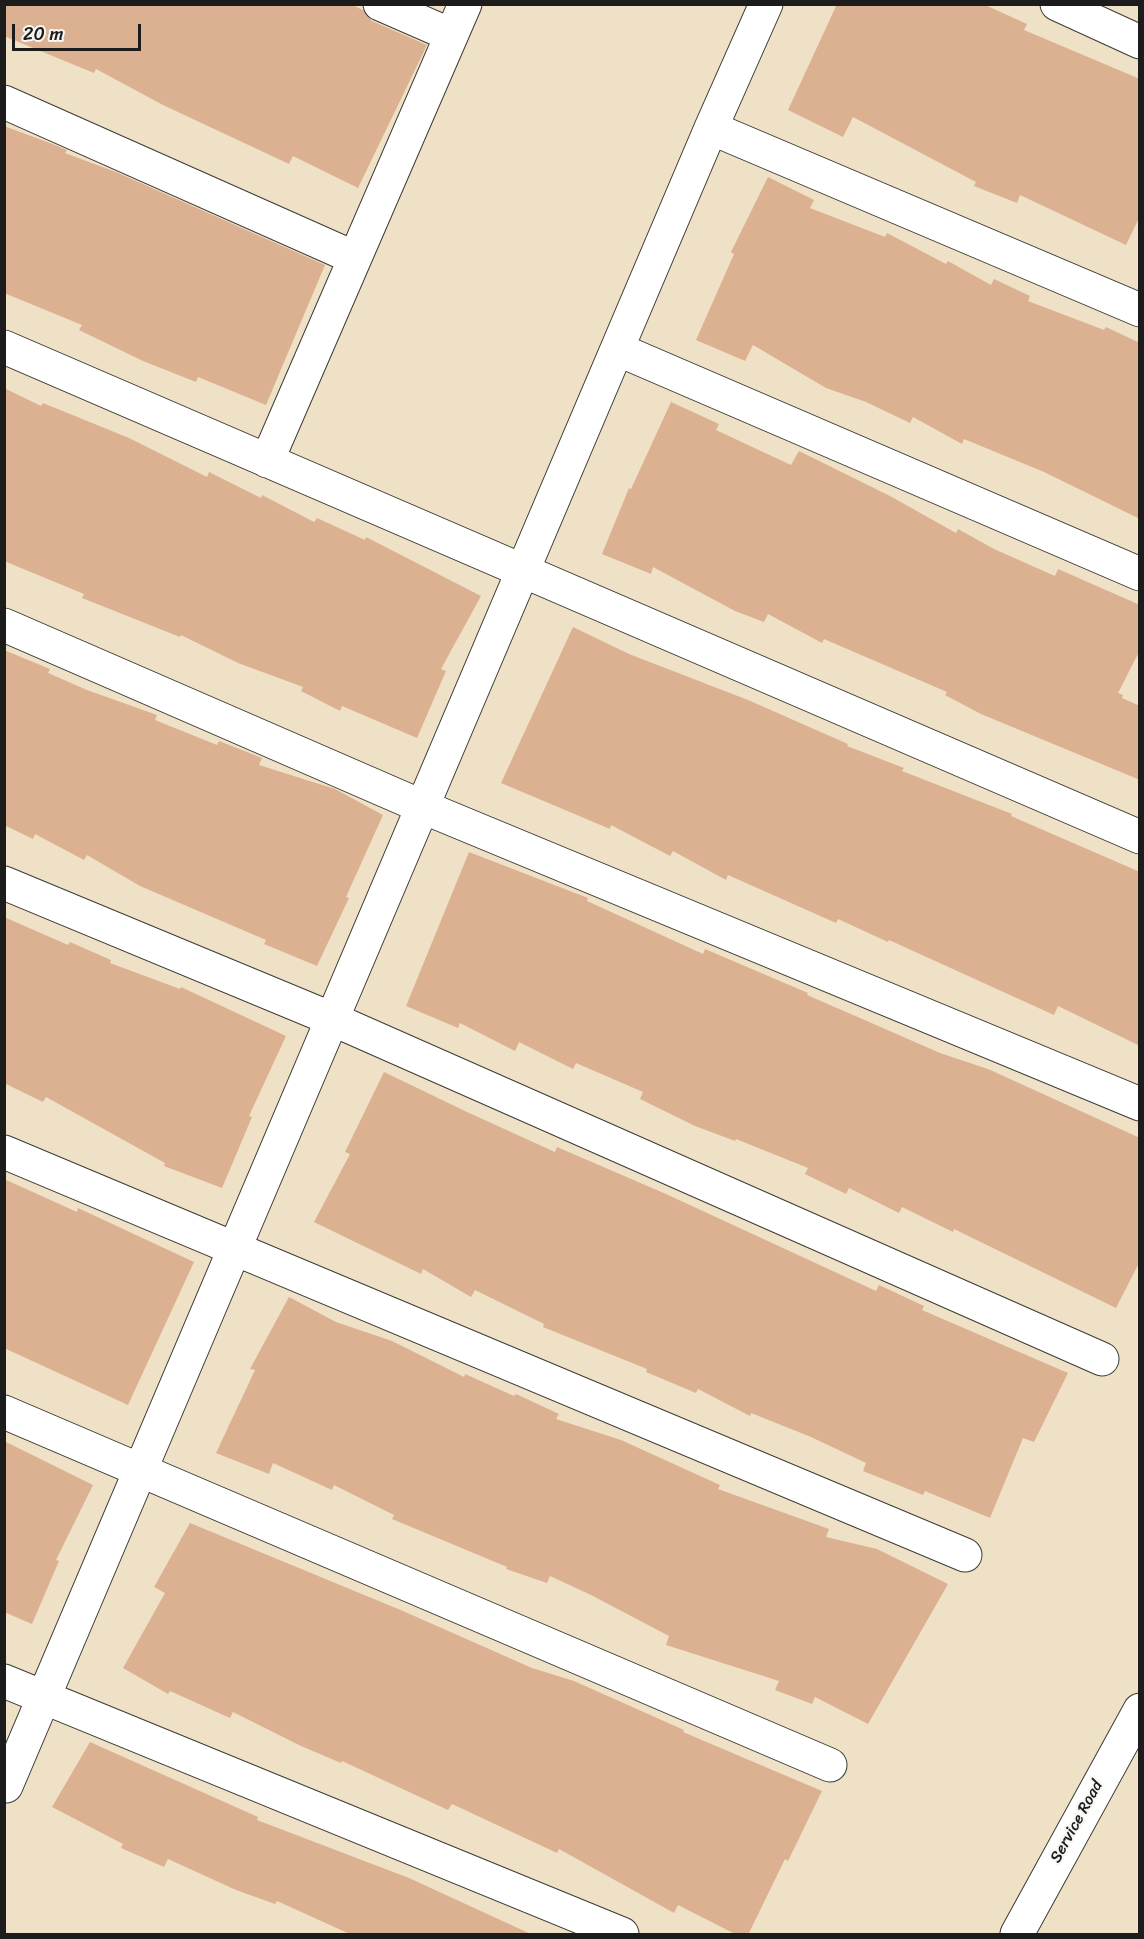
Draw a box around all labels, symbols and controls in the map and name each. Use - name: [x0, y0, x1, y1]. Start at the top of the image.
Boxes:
- scale bar: [15, 12, 144, 50]
- text: 20 m: [23, 18, 63, 50]
- street label: Service Road: [1047, 1778, 1107, 1866]

